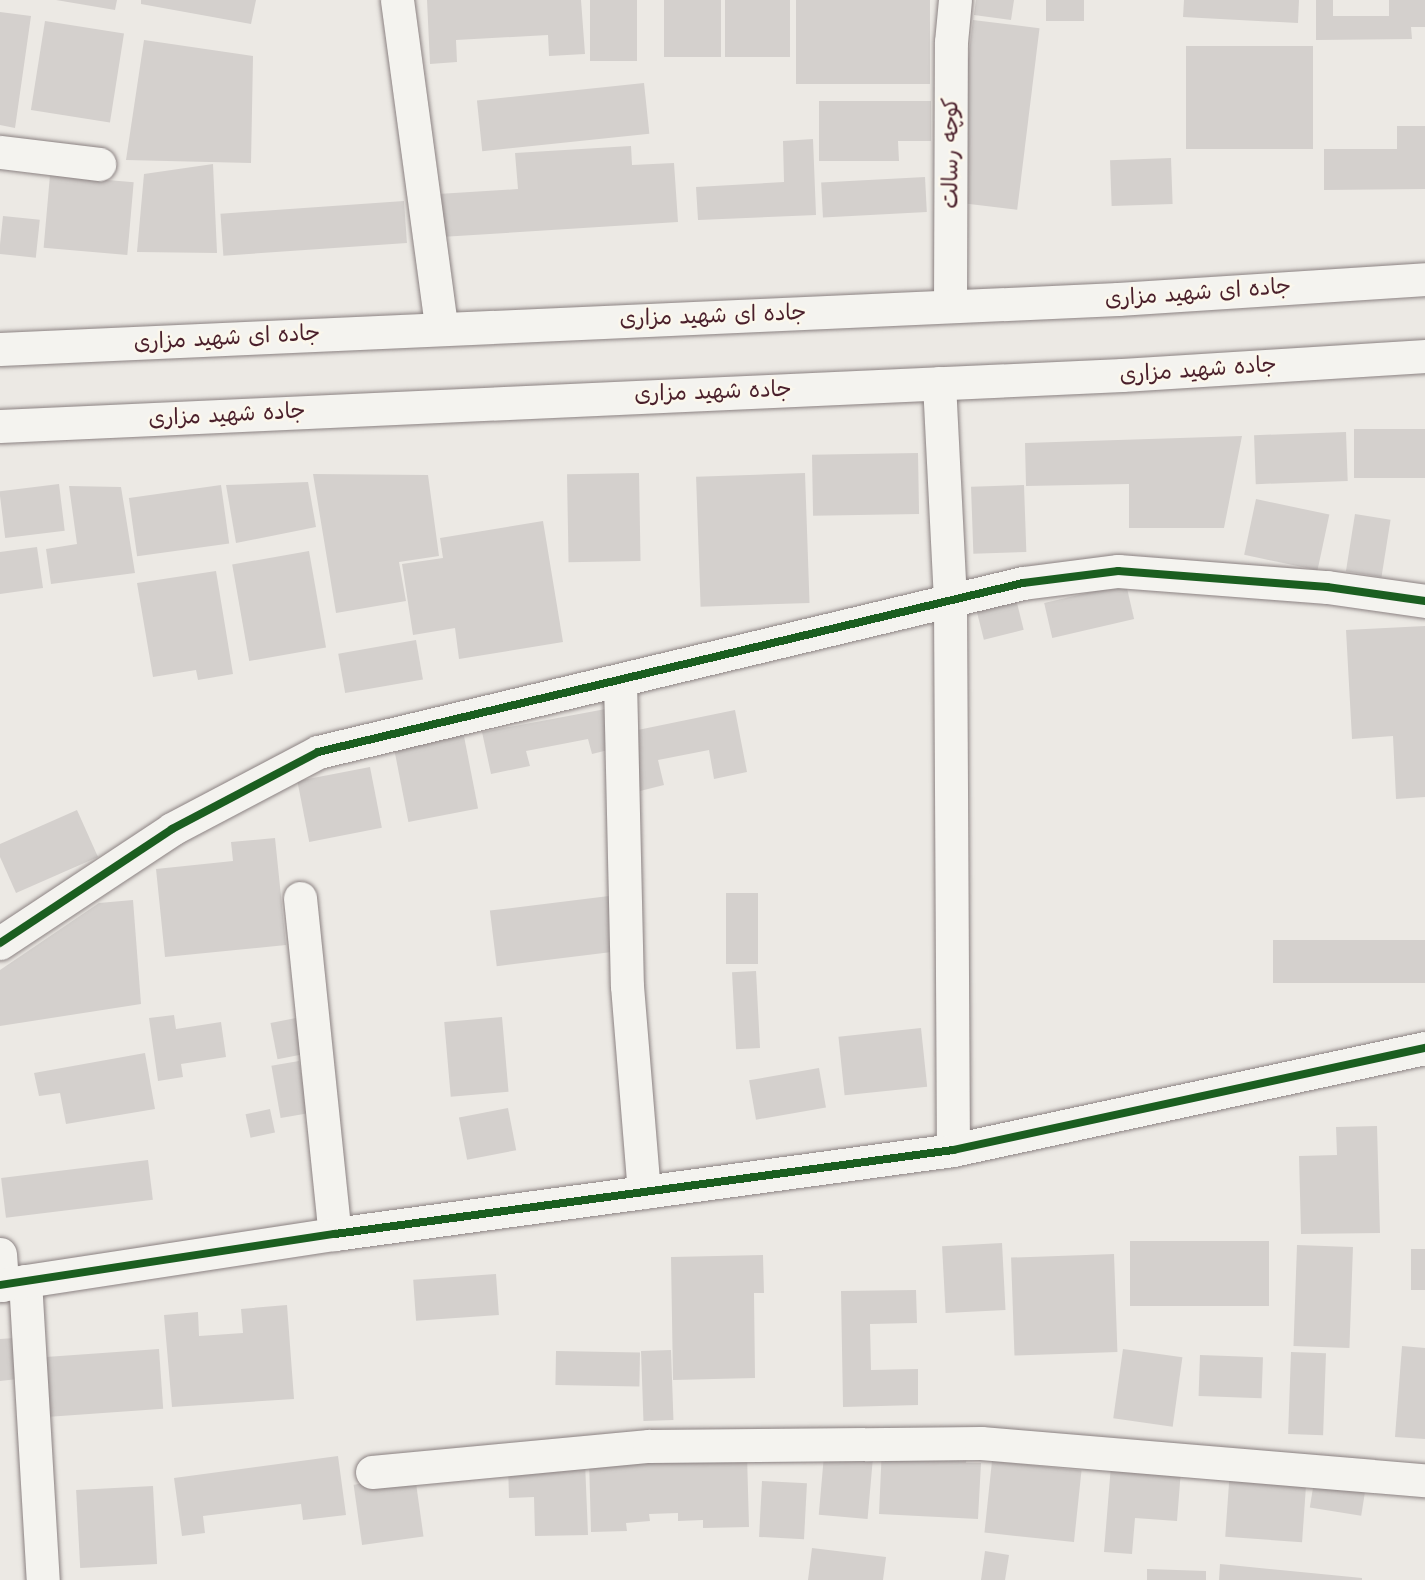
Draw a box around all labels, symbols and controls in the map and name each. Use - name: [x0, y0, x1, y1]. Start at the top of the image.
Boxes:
- street label: کوچه رسالت: [938, 97, 964, 209]
- street label: جاده ای شهید مزاری: [1104, 273, 1292, 313]
- street label: جاده ای شهید مزاری: [619, 300, 807, 332]
- street label: جاده ای شهید مزاری: [133, 320, 321, 356]
- street label: جاده شهید مزاری: [1119, 351, 1277, 389]
- street label: جاده شهید مزاری: [634, 376, 792, 408]
- street label: جاده شهید مزاری: [148, 398, 306, 432]

